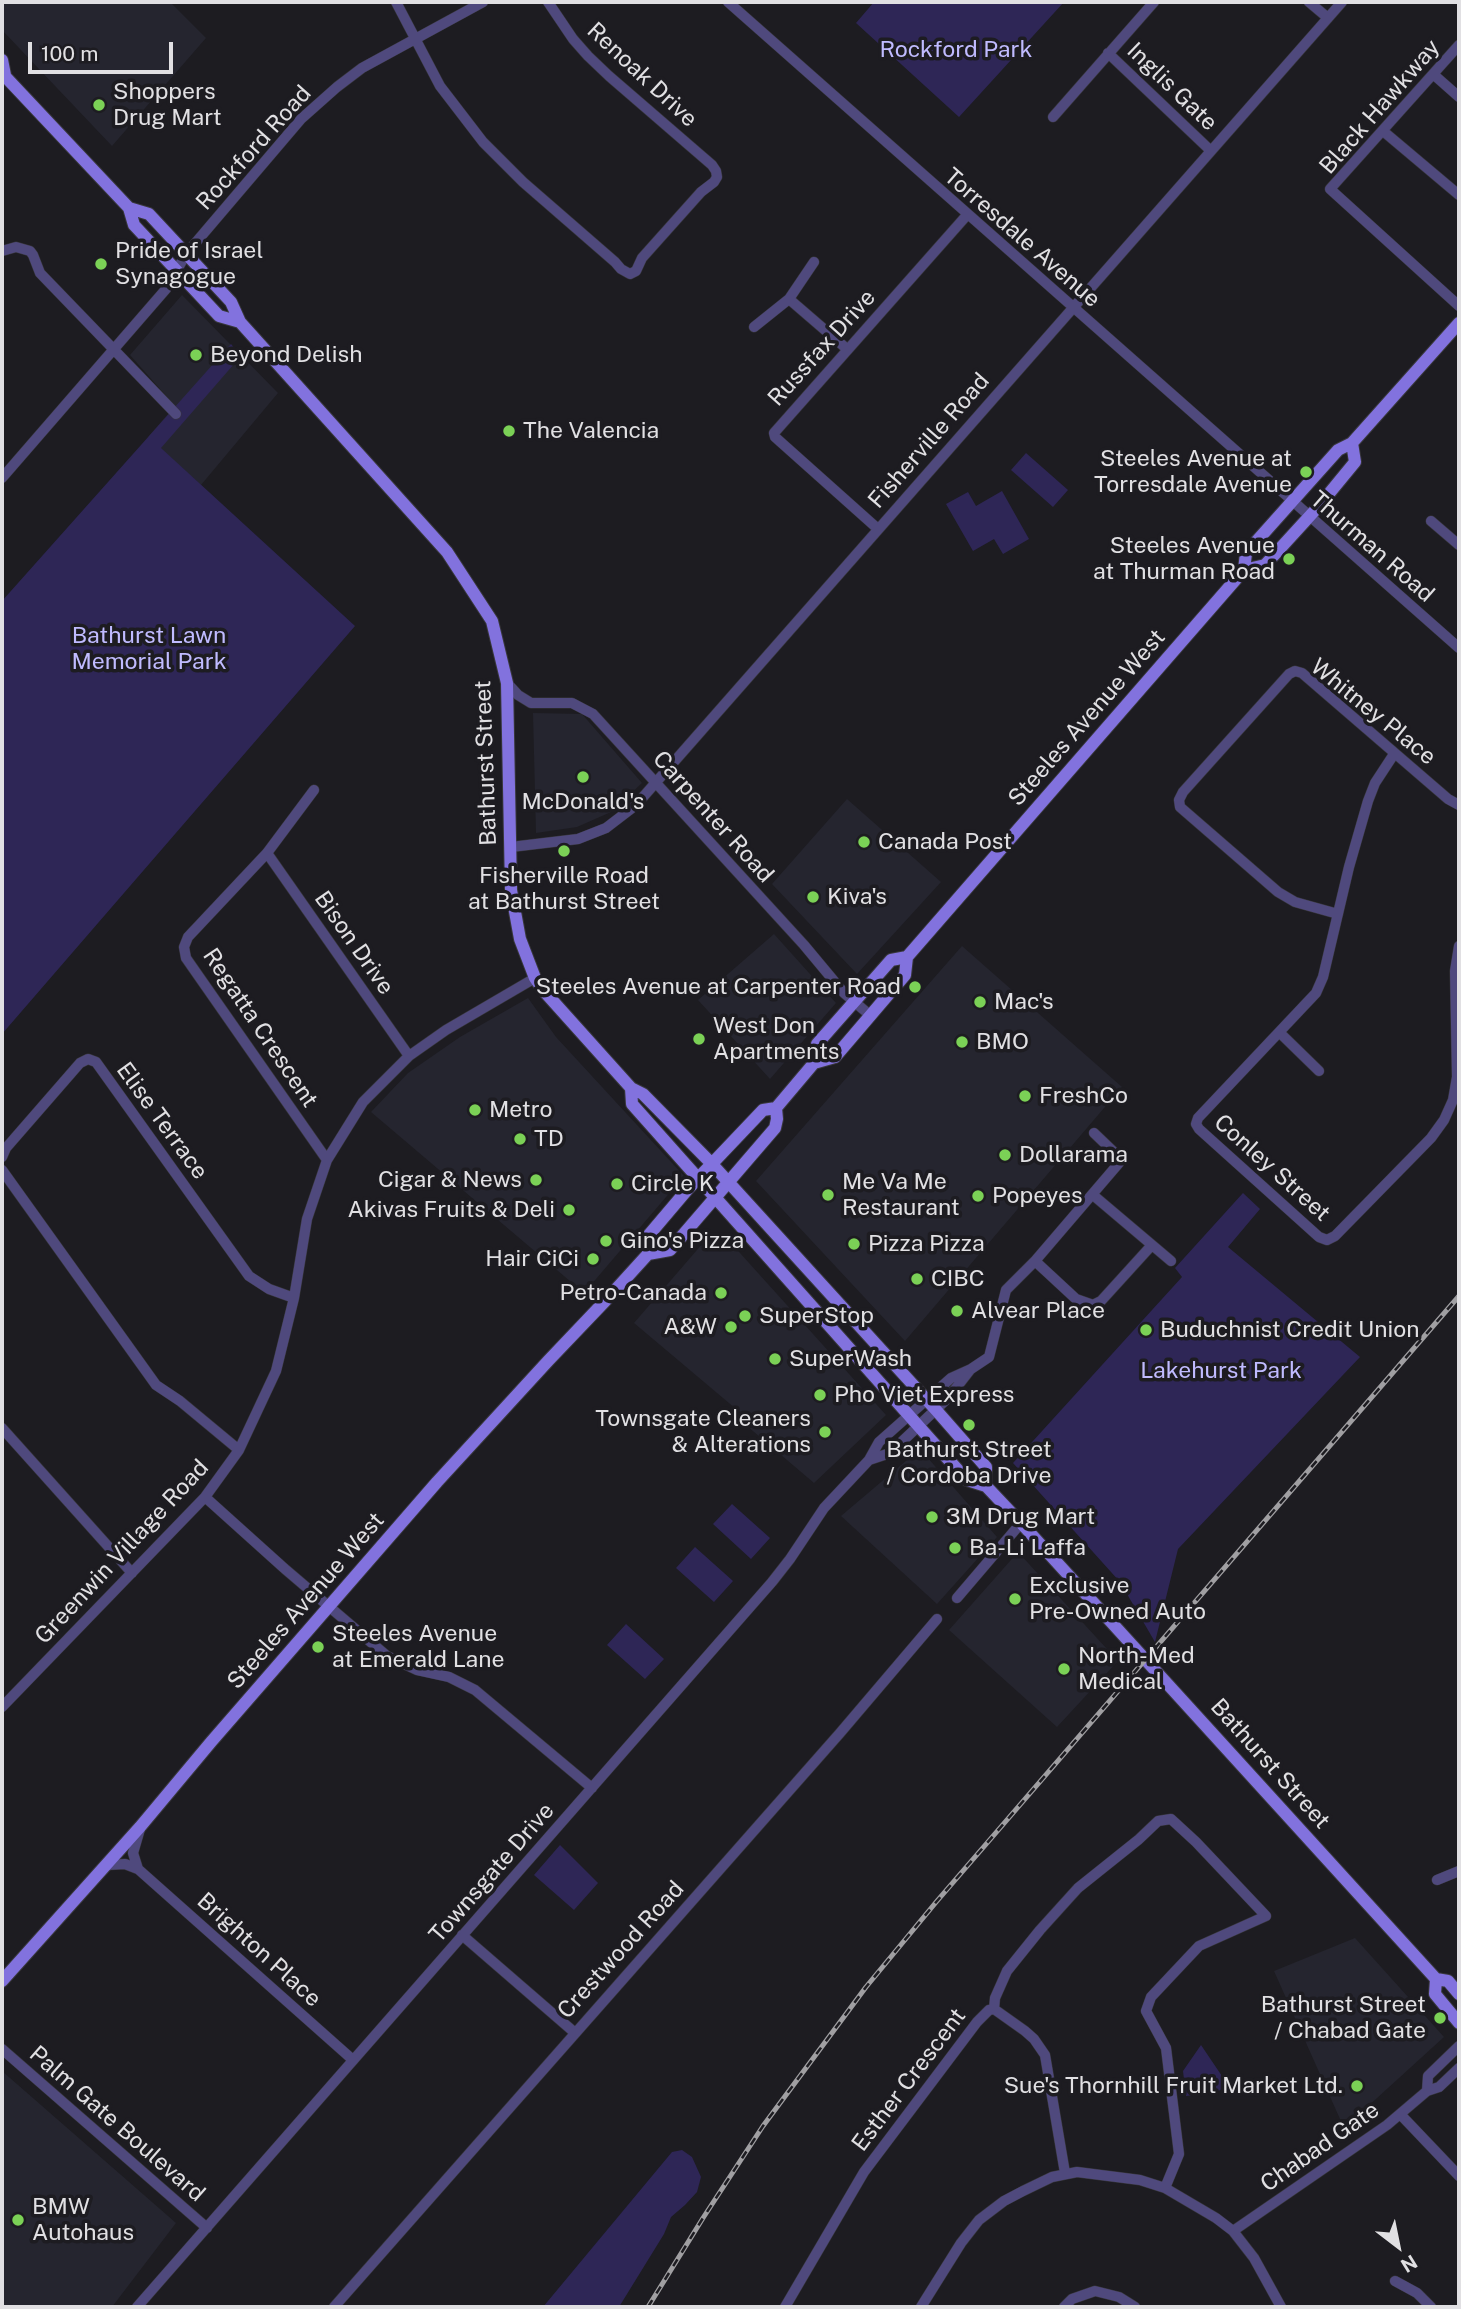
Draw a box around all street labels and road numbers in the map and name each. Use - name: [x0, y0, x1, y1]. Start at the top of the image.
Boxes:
- street label: Renoak Drive: [581, 17, 703, 133]
- street label: Black Hawkway: [1314, 34, 1446, 180]
- street label: Inglis Gate: [1121, 37, 1223, 137]
- street label: Rockford Road: [191, 80, 317, 216]
- street label: Torresdale Avenue: [938, 163, 1106, 313]
- street label: Russfax Drive: [762, 284, 882, 412]
- street label: Fisherville Road: [863, 368, 995, 514]
- street label: Thurman Road: [1304, 486, 1440, 608]
- street label: Steeles Avenue West: [1003, 624, 1171, 812]
- street label: Whitney Place: [1305, 653, 1441, 771]
- street label: Bathurst Street: [469, 680, 503, 846]
- street label: Carpenter Road: [647, 745, 779, 889]
- street label: Bison Drive: [308, 886, 400, 1000]
- street label: Regatta Crescent: [197, 943, 323, 1113]
- street label: Elise Terrace: [110, 1057, 214, 1185]
- street label: Conley Street: [1208, 1109, 1336, 1227]
- street label: Greenwin Village Road: [29, 1454, 215, 1650]
- street label: Steeles Avenue West: [222, 1507, 390, 1695]
- street label: Bathurst Street: [1204, 1693, 1336, 1835]
- street label: Townsgate Drive: [424, 1797, 560, 1949]
- street label: Crestwood Road: [552, 1876, 690, 2024]
- street label: Brighton Place: [191, 1887, 327, 2013]
- street label: Esther Crescent: [846, 2003, 972, 2157]
- street label: Palm Gate Boulevard: [24, 2040, 210, 2208]
- street label: Chabad Gate: [1256, 2096, 1384, 2198]

